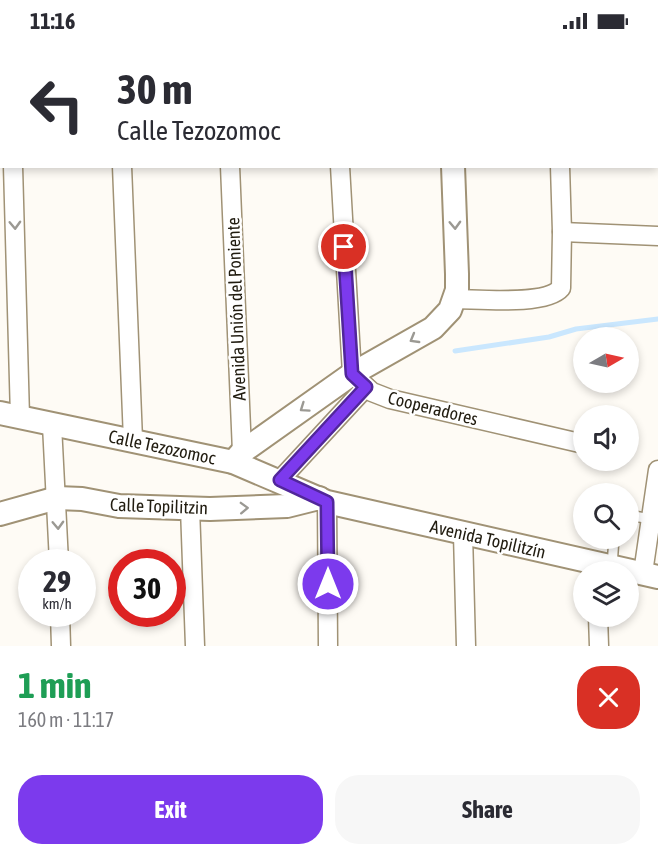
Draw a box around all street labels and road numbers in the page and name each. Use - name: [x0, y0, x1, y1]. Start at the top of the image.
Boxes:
- street label: Avenida Unión del Poniente: [222, 217, 250, 401]
- street label: Cooperadores: [386, 387, 480, 429]
- street label: Calle Tezozomoc: [107, 425, 218, 469]
- street label: Calle Topilitzin: [110, 494, 208, 518]
- street label: Avenida Topilitzín: [428, 516, 548, 562]

